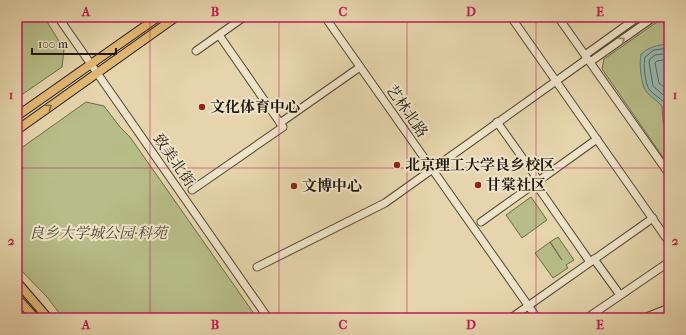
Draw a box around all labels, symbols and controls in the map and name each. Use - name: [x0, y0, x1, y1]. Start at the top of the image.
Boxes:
- text: A: [81, 4, 91, 19]
- text: B: [211, 4, 220, 19]
- text: C: [339, 4, 348, 19]
- text: D: [466, 4, 476, 19]
- text: E: [596, 4, 604, 19]
- scale bar: [32, 30, 116, 56]
- text: 100 m: [38, 37, 68, 51]
- one-way arrow: [617, 38, 624, 45]
- street label: 艺林北路: [382, 81, 432, 141]
- text: 1: [9, 87, 14, 102]
- text: 1: [673, 87, 678, 102]
- place label: 文化体育中心: [210, 98, 300, 116]
- marker: 文化体育中心: [197, 102, 207, 112]
- one-way arrow: [44, 105, 51, 112]
- street label: 致美北街: [149, 130, 199, 190]
- place label: 北京理工大学良乡校区: [405, 156, 555, 174]
- marker: 北京理工大学良乡校区: [392, 160, 402, 170]
- place label: 甘棠社区: [486, 176, 546, 194]
- place label: 文博中心: [302, 177, 362, 195]
- marker: 甘棠社区: [473, 180, 483, 190]
- marker: 文博中心: [289, 181, 299, 191]
- park label: 良乡大学城公园·科苑: [29, 224, 169, 242]
- text: 2: [8, 233, 15, 248]
- text: 2: [672, 233, 679, 248]
- text: A: [81, 317, 91, 332]
- text: B: [211, 317, 220, 332]
- text: C: [339, 317, 348, 332]
- text: D: [466, 317, 476, 332]
- text: E: [596, 317, 604, 332]

